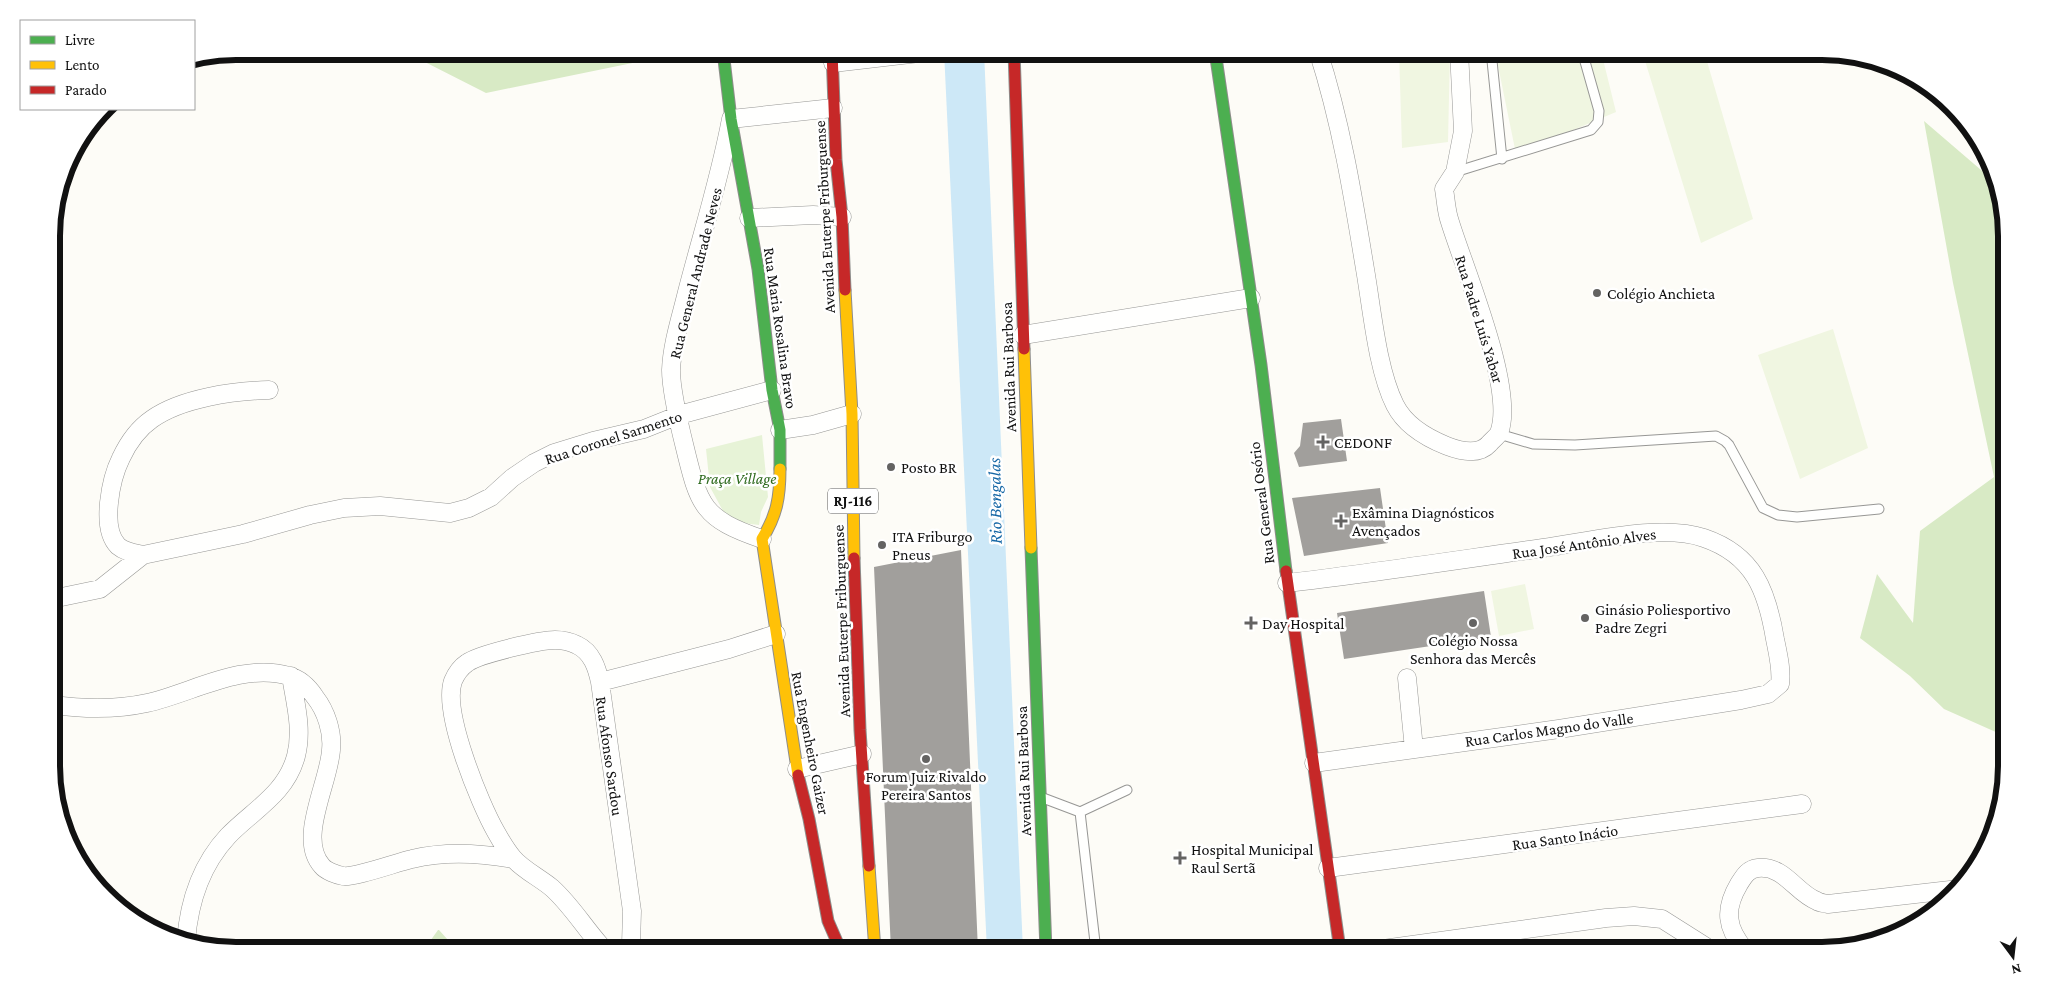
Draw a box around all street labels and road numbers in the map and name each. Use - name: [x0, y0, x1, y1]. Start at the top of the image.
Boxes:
- street label: Avenida Euterpe Friburguense: [811, 120, 839, 314]
- street label: Rua General Andrade Neves: [666, 186, 725, 360]
- street label: Rua Maria Rosalina Bravo: [761, 246, 800, 410]
- street label: Rua Padre Luís Yabar: [1452, 253, 1507, 385]
- street label: Avenida Rui Barbosa: [998, 301, 1019, 433]
- street label: Rua Coronel Sarmento: [542, 407, 684, 468]
- street label: Rua General Osório: [1246, 441, 1277, 565]
- road number: RJ-116: [828, 488, 878, 514]
- street label: Avenida Euterpe Friburguense: [830, 524, 854, 718]
- street label: Rua José Antônio Alves: [1511, 525, 1657, 563]
- street label: Rua Engenheiro Gaizer: [787, 670, 833, 817]
- street label: Rua Afonso Sardou: [593, 695, 626, 817]
- street label: Avenida Rui Barbosa: [1013, 705, 1034, 837]
- street label: Rua Carlos Magno do Valle: [1464, 709, 1635, 751]
- street label: Rua Santo Inácio: [1511, 822, 1619, 853]

